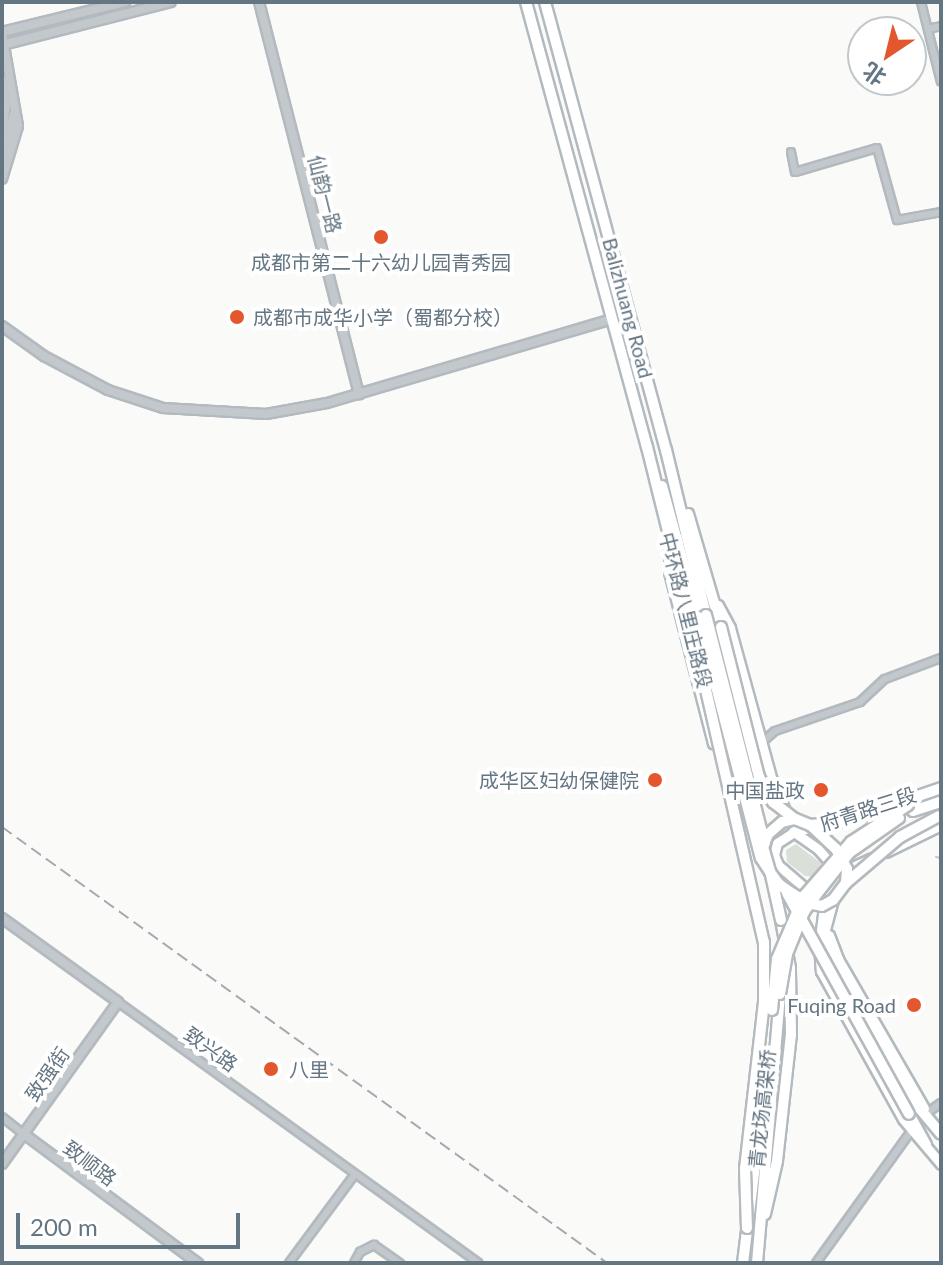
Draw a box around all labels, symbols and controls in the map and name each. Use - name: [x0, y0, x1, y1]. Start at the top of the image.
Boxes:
- north arrow: [847, 16, 927, 96]
- text: 北: [857, 57, 891, 92]
- street label: 仙韵一路: [304, 152, 346, 236]
- marker: 成都市第二十六幼儿园青秀园: [372, 228, 390, 246]
- street label: Balizhuang Road: [598, 235, 658, 381]
- place label: 成都市第二十六幼儿园青秀园: [251, 250, 511, 274]
- place label: 成都市成华小学（蜀都分校）: [253, 305, 513, 329]
- marker: 成都市成华小学（蜀都分校）: [228, 308, 246, 326]
- street label: 中环路八里庄路段: [655, 529, 717, 691]
- place label: 成华区妇幼保健院: [479, 768, 639, 792]
- marker: 成华区妇幼保健院: [646, 771, 664, 789]
- place label: 中国盐政: [725, 778, 805, 802]
- marker: 中国盐政: [812, 781, 830, 799]
- street label: 府青路三段: [817, 782, 919, 836]
- place label: Fuqing Road: [787, 993, 896, 1017]
- marker: Fuqing Road: [903, 994, 925, 1016]
- street label: 致兴路: [180, 1022, 242, 1076]
- street label: 致强街: [20, 1043, 74, 1105]
- street label: 青龙场高架桥: [744, 1048, 780, 1170]
- place label: 八里: [289, 1057, 329, 1081]
- marker: 八里: [260, 1058, 282, 1080]
- street label: 致顺路: [59, 1135, 121, 1191]
- scale bar: [20, 1197, 244, 1247]
- text: 200 m: [30, 1212, 98, 1241]

